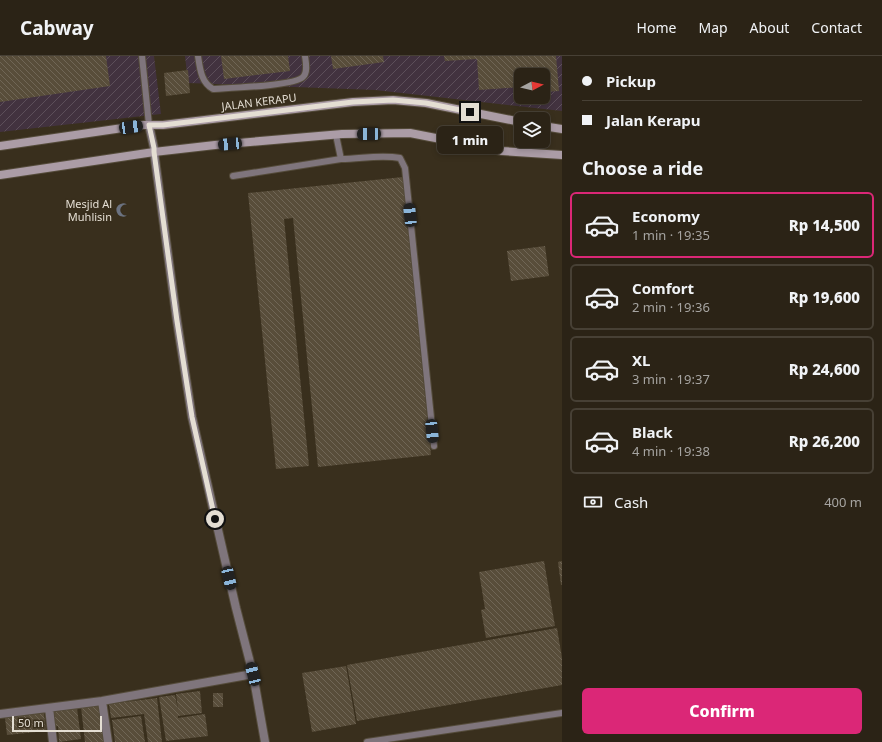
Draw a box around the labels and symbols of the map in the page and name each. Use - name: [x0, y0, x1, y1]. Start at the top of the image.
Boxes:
- north arrow: [514, 68, 550, 104]
- street label: JALAN KERAPU: [220, 89, 297, 114]
- route end: [461, 103, 479, 121]
- car: [118, 119, 144, 135]
- callout: 1 min: [437, 126, 503, 154]
- car: [357, 128, 381, 140]
- car: [218, 137, 242, 151]
- place label: Mesjid Al Muhlisin: [65, 196, 112, 224]
- mosque icon: Mesjid Al Muhlisin: [115, 202, 131, 218]
- car: [403, 202, 417, 228]
- car: [425, 418, 439, 444]
- route start: [206, 510, 224, 528]
- car: [220, 565, 238, 591]
- car: [244, 661, 262, 687]
- scale bar: [12, 714, 102, 733]

